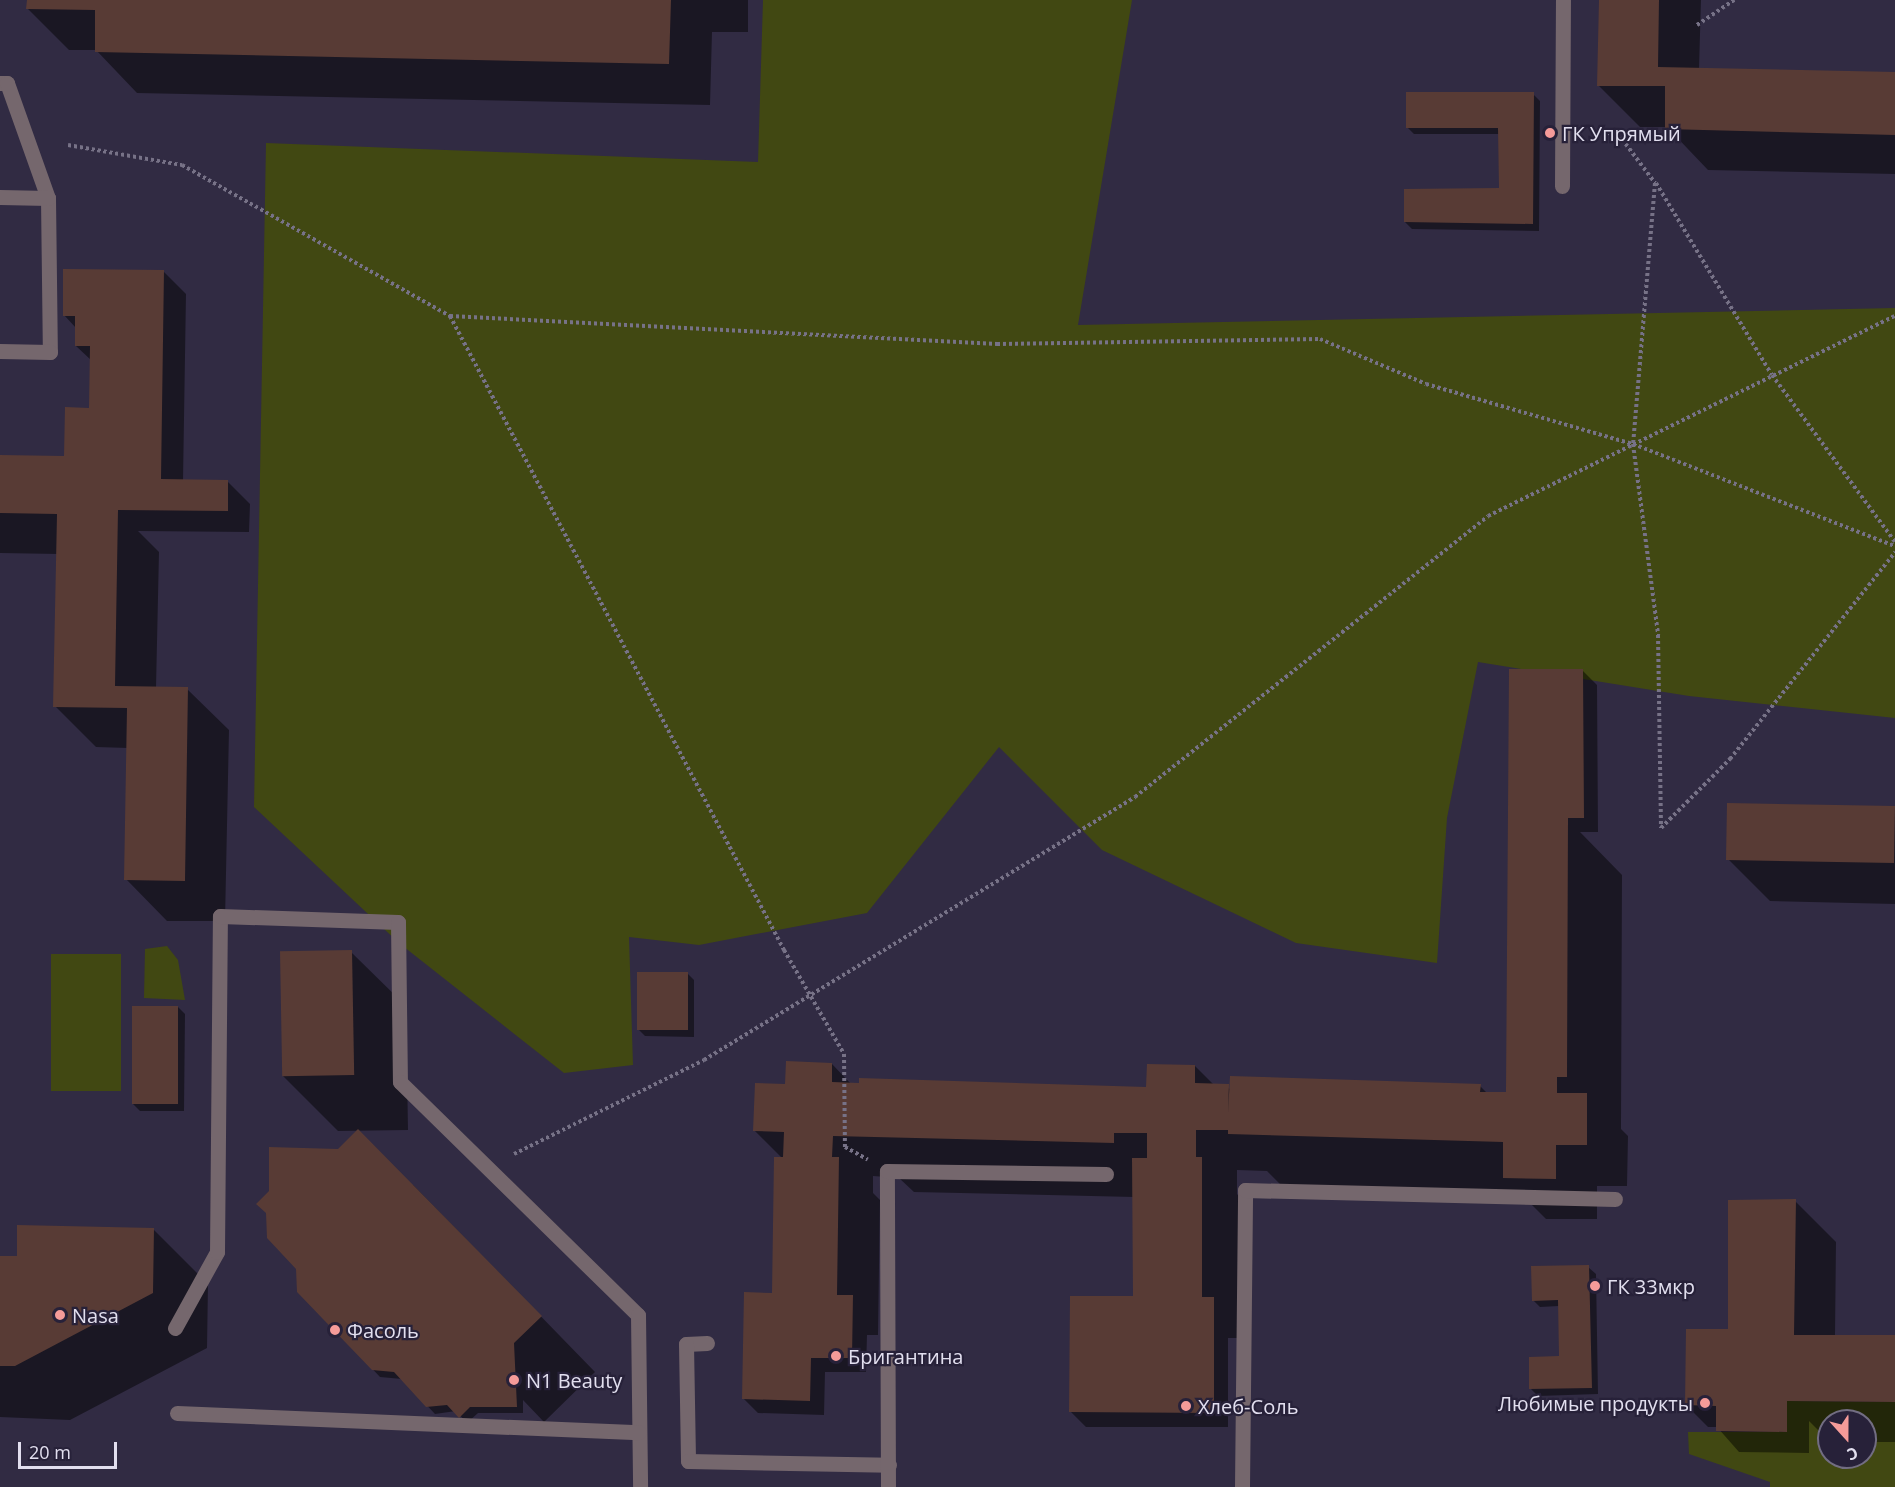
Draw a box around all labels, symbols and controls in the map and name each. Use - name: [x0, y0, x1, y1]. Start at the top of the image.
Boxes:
- place label: ГК Упрямый: [1562, 121, 1681, 145]
- marker: ГК Упрямый: [1543, 126, 1557, 140]
- place label: ГК 33мкр: [1607, 1274, 1695, 1298]
- marker: ГК 33мкр: [1588, 1279, 1602, 1293]
- place label: Nasa: [72, 1303, 119, 1327]
- marker: Nasa: [53, 1308, 67, 1322]
- place label: Фасоль: [347, 1318, 419, 1342]
- marker: Фасоль: [328, 1323, 342, 1337]
- place label: Бригантина: [848, 1344, 963, 1368]
- marker: Бригантина: [829, 1349, 843, 1363]
- place label: N1 Beauty: [526, 1368, 622, 1392]
- marker: N1 Beauty: [507, 1373, 521, 1387]
- place label: Любимые продукты: [1498, 1391, 1693, 1415]
- place label: Хлеб-Соль: [1198, 1394, 1298, 1418]
- marker: Любимые продукты: [1698, 1396, 1712, 1410]
- marker: Хлеб-Соль: [1179, 1399, 1193, 1413]
- north arrow: [1817, 1409, 1877, 1469]
- scale bar: [21, 1430, 120, 1468]
- text: 20 m: [29, 1440, 71, 1464]
- text: С: [1844, 1442, 1861, 1466]

